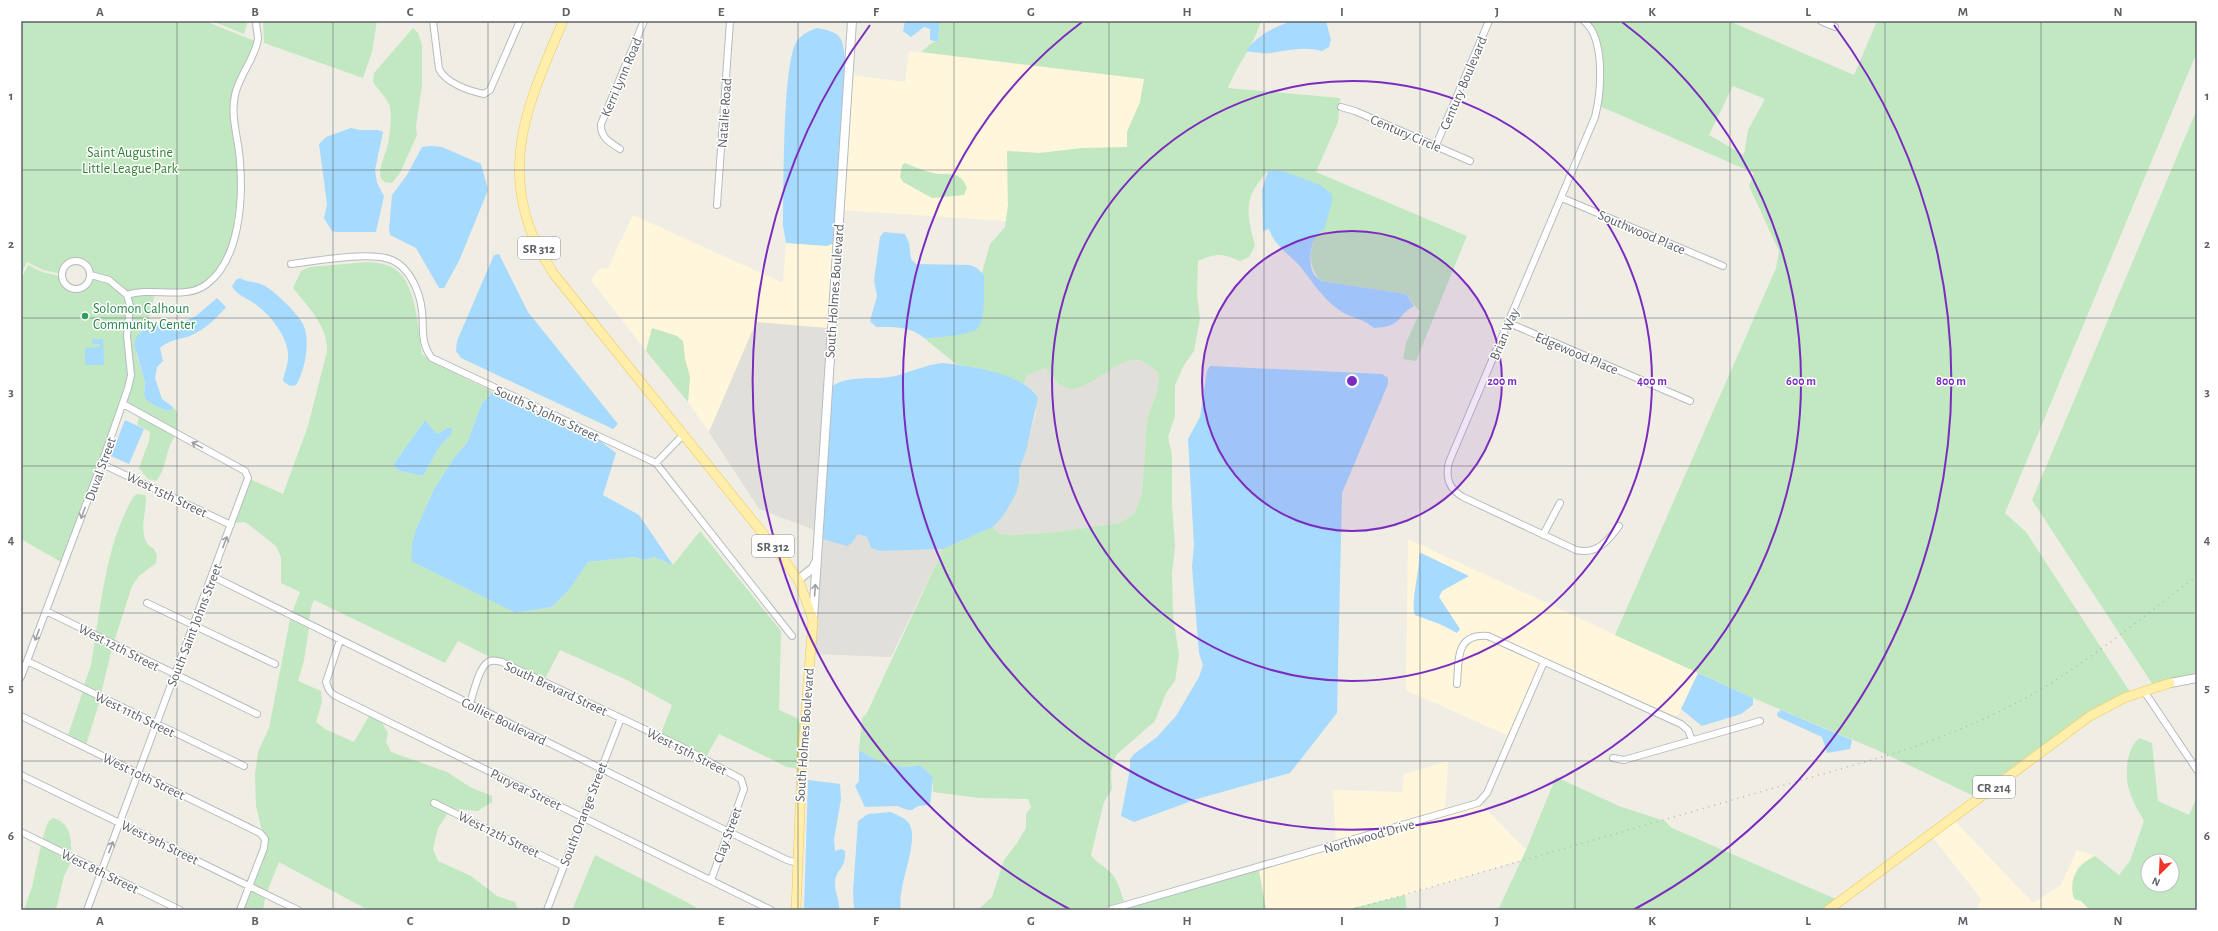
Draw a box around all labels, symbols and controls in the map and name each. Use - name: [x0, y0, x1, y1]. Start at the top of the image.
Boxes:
- text: A: [96, 6, 104, 19]
- text: B: [251, 6, 259, 19]
- text: C: [407, 6, 414, 19]
- text: D: [562, 6, 571, 19]
- text: E: [718, 6, 725, 19]
- text: F: [873, 6, 880, 19]
- text: G: [1027, 6, 1035, 19]
- text: H: [1182, 6, 1192, 19]
- text: I: [1340, 6, 1344, 19]
- text: J: [1495, 6, 1499, 19]
- text: K: [1648, 6, 1656, 19]
- text: L: [1805, 6, 1811, 19]
- text: M: [1958, 6, 1968, 19]
- text: N: [2113, 6, 2123, 19]
- street label: Century Boulevard: [1438, 35, 1490, 132]
- street label: Kerri Lynn Road: [599, 36, 645, 119]
- street label: Natalie Road: [716, 78, 734, 149]
- text: 1: [9, 90, 13, 103]
- text: 1: [2205, 90, 2209, 103]
- street label: Century Circle: [1368, 113, 1443, 155]
- park label: Saint Augustine Little League Park: [82, 146, 179, 176]
- street label: Southwood Place: [1596, 208, 1687, 258]
- street label: South Holmes Boulevard: [823, 224, 847, 359]
- road number: SR 312: [518, 237, 560, 259]
- text: 2: [8, 238, 14, 251]
- text: 2: [2204, 238, 2210, 251]
- place label: Solomon Calhoun Community Center: [93, 302, 196, 332]
- street label: Brian Way: [1488, 306, 1522, 363]
- marker: Solomon Calhoun Community Center: [80, 311, 90, 321]
- street label: Edgewood Place: [1533, 330, 1620, 378]
- centre of rings: [1345, 374, 1359, 388]
- text: 200 m: [1487, 375, 1517, 387]
- text: 400 m: [1637, 375, 1667, 387]
- text: 600 m: [1786, 375, 1816, 387]
- text: 800 m: [1936, 375, 1966, 387]
- street label: South St Johns Street: [492, 384, 601, 444]
- text: 3: [8, 386, 14, 399]
- text: 3: [2204, 386, 2210, 399]
- street label: Duval Street: [83, 435, 119, 503]
- one-way arrow: [191, 441, 203, 448]
- street label: West 15th Street: [124, 469, 210, 521]
- one-way arrow: [79, 507, 87, 519]
- text: 4: [8, 534, 15, 547]
- text: 4: [2204, 534, 2211, 547]
- road number: SR 312: [752, 535, 794, 557]
- one-way arrow: [221, 536, 229, 548]
- street label: South Saint Johns Street: [165, 562, 225, 689]
- one-way arrow: [811, 584, 818, 597]
- street label: West 12th Street: [76, 622, 162, 674]
- one-way arrow: [32, 628, 40, 640]
- street label: South Brevard Street: [502, 659, 610, 719]
- street label: South Holmes Boulevard: [793, 668, 817, 803]
- text: 5: [8, 682, 14, 695]
- text: 5: [2204, 682, 2210, 695]
- street label: West 11th Street: [92, 690, 177, 740]
- street label: Collier Boulevard: [459, 695, 548, 748]
- street label: West 15th Street: [644, 726, 729, 778]
- street label: West 10th Street: [100, 751, 187, 803]
- street label: South Orange Street: [558, 760, 610, 868]
- street label: Puryear Street: [488, 767, 564, 813]
- road number: CR 214: [1973, 776, 2015, 798]
- street label: Clay Street: [711, 805, 745, 865]
- street label: West 12th Street: [456, 809, 542, 861]
- street label: Northwood Drive: [1322, 817, 1416, 857]
- street label: West 9th Street: [119, 818, 201, 868]
- text: 6: [8, 830, 14, 843]
- text: 6: [2204, 830, 2210, 843]
- one-way arrow: [107, 842, 115, 854]
- street label: West 8th Street: [59, 847, 141, 897]
- north arrow: [2140, 853, 2180, 893]
- text: N: [2150, 875, 2162, 888]
- text: A: [96, 915, 104, 928]
- text: B: [251, 915, 259, 928]
- text: C: [407, 915, 414, 928]
- text: D: [562, 915, 571, 928]
- text: E: [718, 915, 725, 928]
- text: F: [873, 915, 880, 928]
- text: G: [1027, 915, 1035, 928]
- text: H: [1182, 915, 1192, 928]
- text: I: [1340, 915, 1344, 928]
- text: J: [1495, 915, 1499, 928]
- text: K: [1648, 915, 1656, 928]
- text: L: [1805, 915, 1811, 928]
- text: M: [1958, 915, 1968, 928]
- text: N: [2113, 915, 2123, 928]

